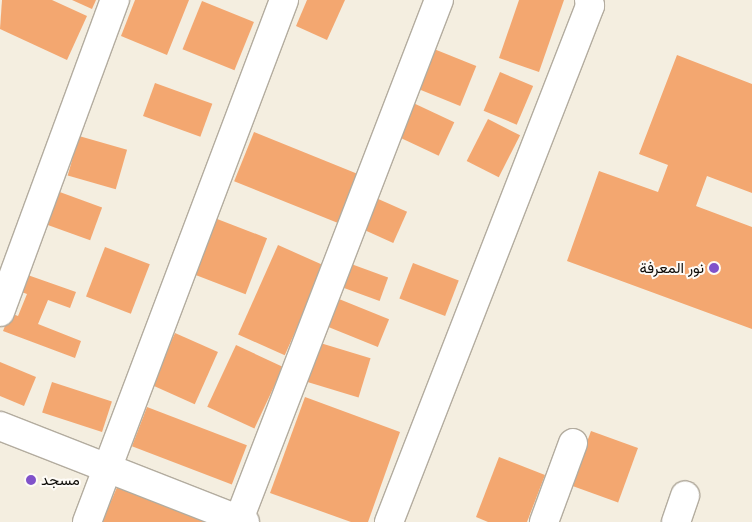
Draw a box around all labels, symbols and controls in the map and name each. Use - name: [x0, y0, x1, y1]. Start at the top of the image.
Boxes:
- place label: نور المعرفة: [640, 259, 704, 277]
- marker: نور المعرفة: [708, 262, 720, 274]
- place label: مسجد: [41, 471, 80, 489]
- marker: مسجد: [25, 474, 37, 486]

